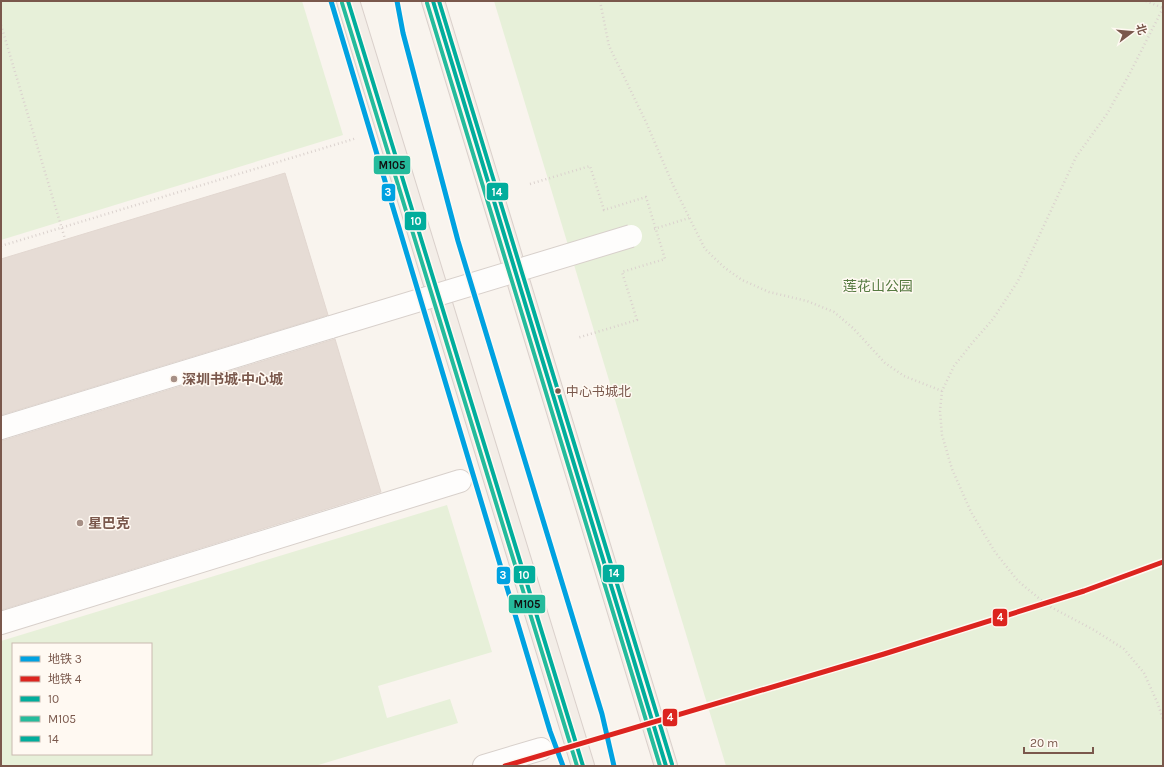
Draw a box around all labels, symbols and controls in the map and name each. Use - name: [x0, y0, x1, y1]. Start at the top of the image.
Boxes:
- north arrow: [1112, 12, 1152, 52]
- text: 北: [1133, 22, 1149, 36]
- line badge: M105: [373, 155, 411, 175]
- text: M105: [379, 159, 405, 172]
- line badge: 14: [486, 182, 509, 201]
- line badge: 3: [381, 183, 396, 202]
- text: 3: [385, 186, 392, 199]
- text: 14: [492, 186, 503, 199]
- line badge: 10: [404, 211, 427, 231]
- text: 10: [411, 215, 421, 228]
- park label: 莲花山公园: [843, 278, 913, 295]
- place label: 深圳书城·中心城: [182, 371, 283, 388]
- marker: 深圳书城·中心城: [169, 374, 179, 384]
- place label: 中心书城北: [566, 384, 631, 399]
- marker: 中心书城北: [553, 386, 563, 396]
- place label: 星巴克: [88, 515, 130, 532]
- marker: 星巴克: [75, 518, 85, 528]
- line badge: 14: [602, 564, 625, 583]
- line badge: 10: [513, 565, 536, 584]
- line badge: 3: [496, 566, 511, 585]
- text: 14: [609, 567, 620, 580]
- text: 3: [500, 569, 507, 582]
- text: 10: [519, 569, 529, 582]
- line badge: M105: [508, 594, 546, 614]
- text: M105: [514, 598, 540, 611]
- line badge: 4: [992, 608, 1008, 627]
- text: 4: [997, 611, 1004, 624]
- legend: [12, 643, 152, 755]
- text: 地铁 3: [48, 652, 82, 666]
- text: 地铁 4: [48, 672, 82, 686]
- text: 10: [48, 692, 59, 706]
- line badge: 4: [662, 708, 678, 727]
- text: 4: [667, 711, 674, 724]
- text: M105: [48, 712, 76, 726]
- scale bar: [1024, 729, 1093, 755]
- text: 14: [48, 732, 59, 746]
- text: 20 m: [1030, 736, 1058, 750]

